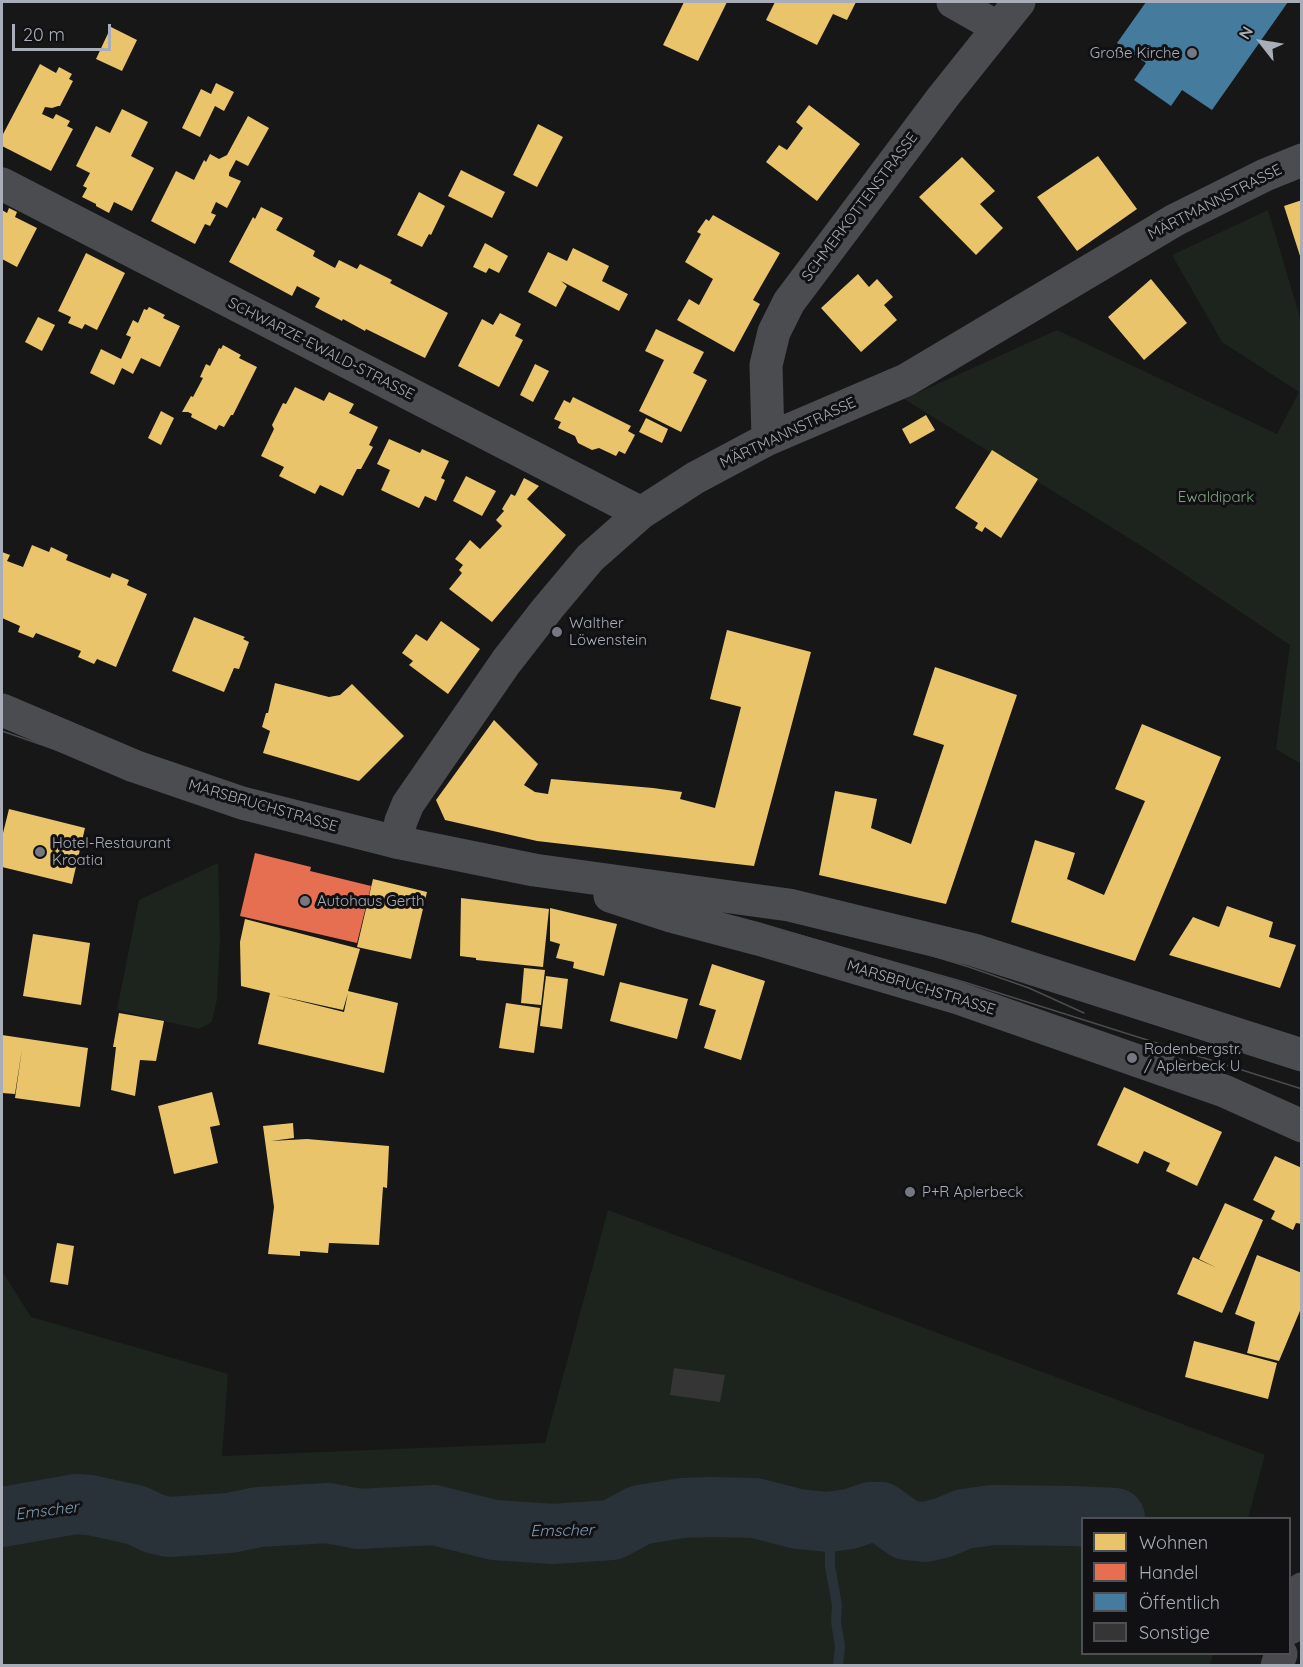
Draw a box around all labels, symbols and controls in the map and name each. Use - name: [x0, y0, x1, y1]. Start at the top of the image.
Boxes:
- scale bar: [15, 12, 114, 50]
- north arrow: [1231, 12, 1291, 72]
- text: 20 m: [23, 23, 65, 46]
- text: N: [1234, 23, 1257, 43]
- place label: Große Kirche: [1090, 44, 1180, 62]
- marker: Große Kirche: [1185, 46, 1199, 60]
- street label: SCHMERKOTTENSTRASSE: [798, 129, 922, 285]
- street label: MÄRTMANNSTRASSE: [1145, 160, 1285, 244]
- street label: SCHWARZE-EWALD-STRASSE: [225, 294, 417, 404]
- street label: MÄRTMANNSTRASSE: [717, 394, 859, 472]
- park label: Ewaldipark: [1178, 488, 1254, 506]
- place label: Walther Löwenstein: [569, 614, 647, 649]
- marker: Walther Löwenstein: [550, 625, 564, 639]
- street label: MARSBRUCHSTRASSE: [186, 776, 340, 836]
- place label: Hotel-Restaurant Kroatia: [52, 834, 171, 869]
- marker: Hotel-Restaurant Kroatia: [33, 845, 47, 859]
- place label: Autohaus Gerth: [317, 892, 425, 910]
- marker: Autohaus Gerth: [298, 894, 312, 908]
- street label: MARSBRUCHSTRASSE: [845, 957, 997, 1019]
- place label: Rodenbergstr. / Aplerbeck U: [1144, 1040, 1241, 1075]
- marker: Rodenbergstr. / Aplerbeck U: [1125, 1051, 1139, 1065]
- place label: P+R Aplerbeck: [922, 1183, 1023, 1201]
- marker: P+R Aplerbeck: [903, 1185, 917, 1199]
- water label: Emscher: [14, 1498, 80, 1524]
- legend: [1081, 1517, 1291, 1655]
- water label: Emscher: [530, 1521, 594, 1541]
- text: Wohnen: [1139, 1531, 1208, 1554]
- text: Handel: [1139, 1561, 1199, 1584]
- text: Öffentlich: [1139, 1591, 1220, 1614]
- text: Sonstige: [1139, 1621, 1210, 1644]

